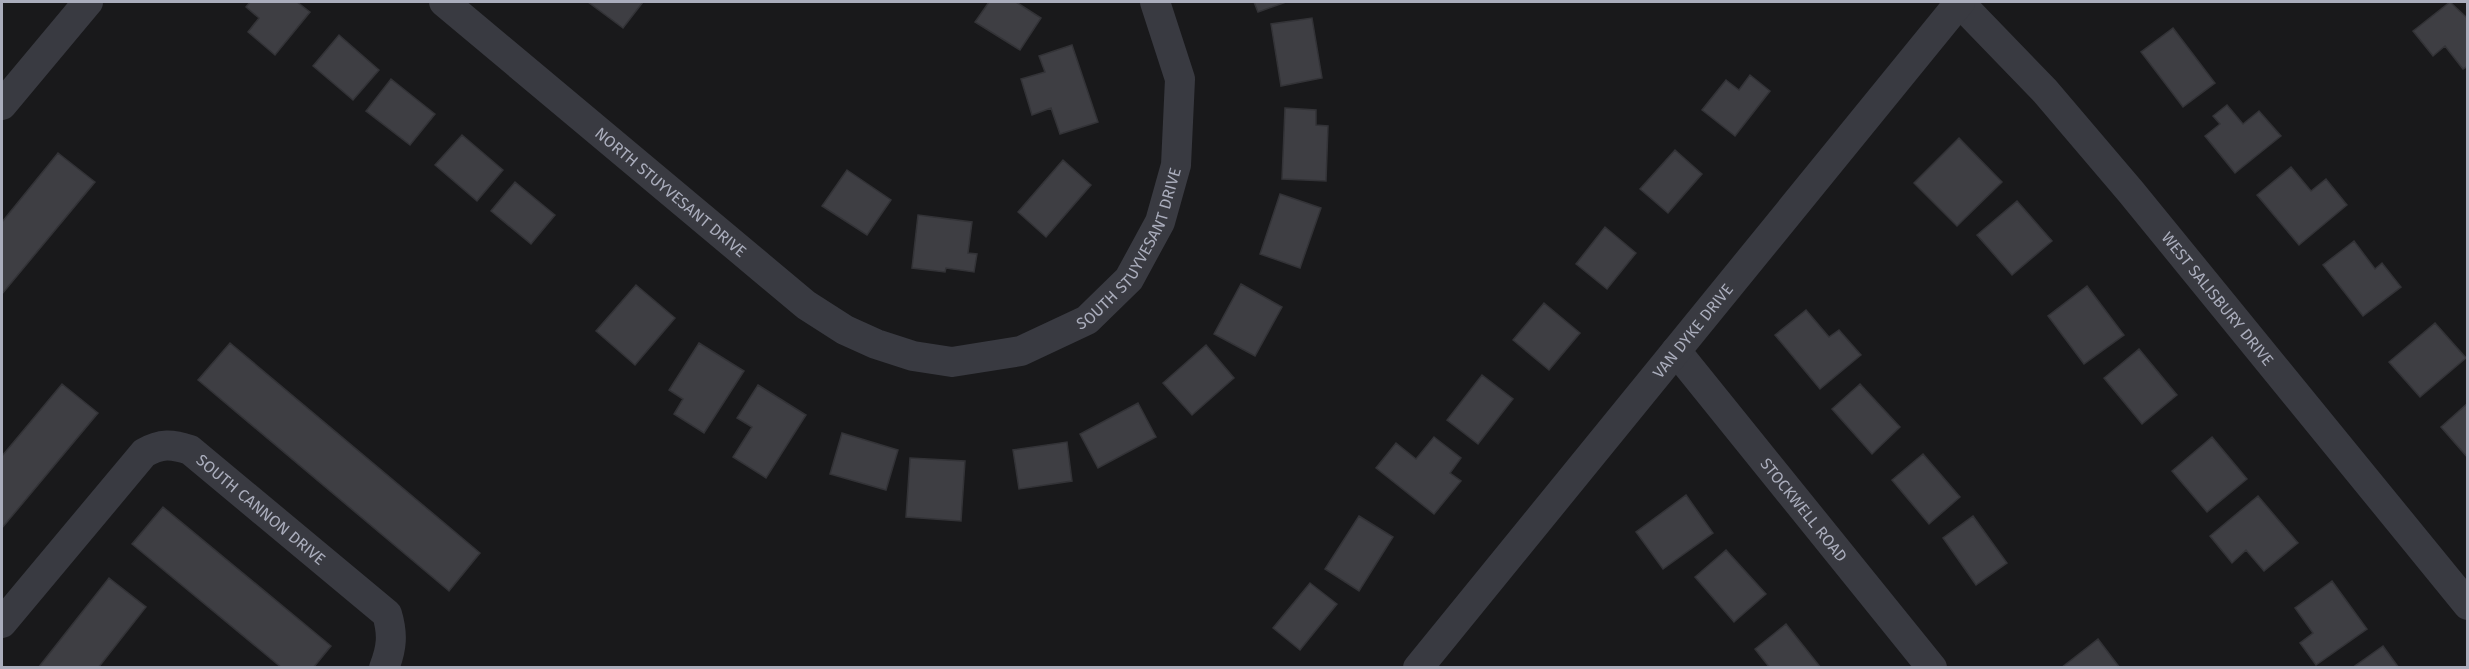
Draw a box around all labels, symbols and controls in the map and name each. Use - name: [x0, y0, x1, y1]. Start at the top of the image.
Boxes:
- street label: NORTH STUYVESANT DRIVE: [591, 124, 750, 261]
- street label: SOUTH STUYVESANT DRIVE: [1073, 165, 1185, 334]
- street label: WEST SALISBURY DRIVE: [2158, 228, 2278, 369]
- street label: VAN DYKE DRIVE: [1649, 280, 1737, 382]
- street label: SOUTH CANNON DRIVE: [192, 450, 329, 569]
- street label: STOCKWELL ROAD: [1756, 454, 1851, 566]

